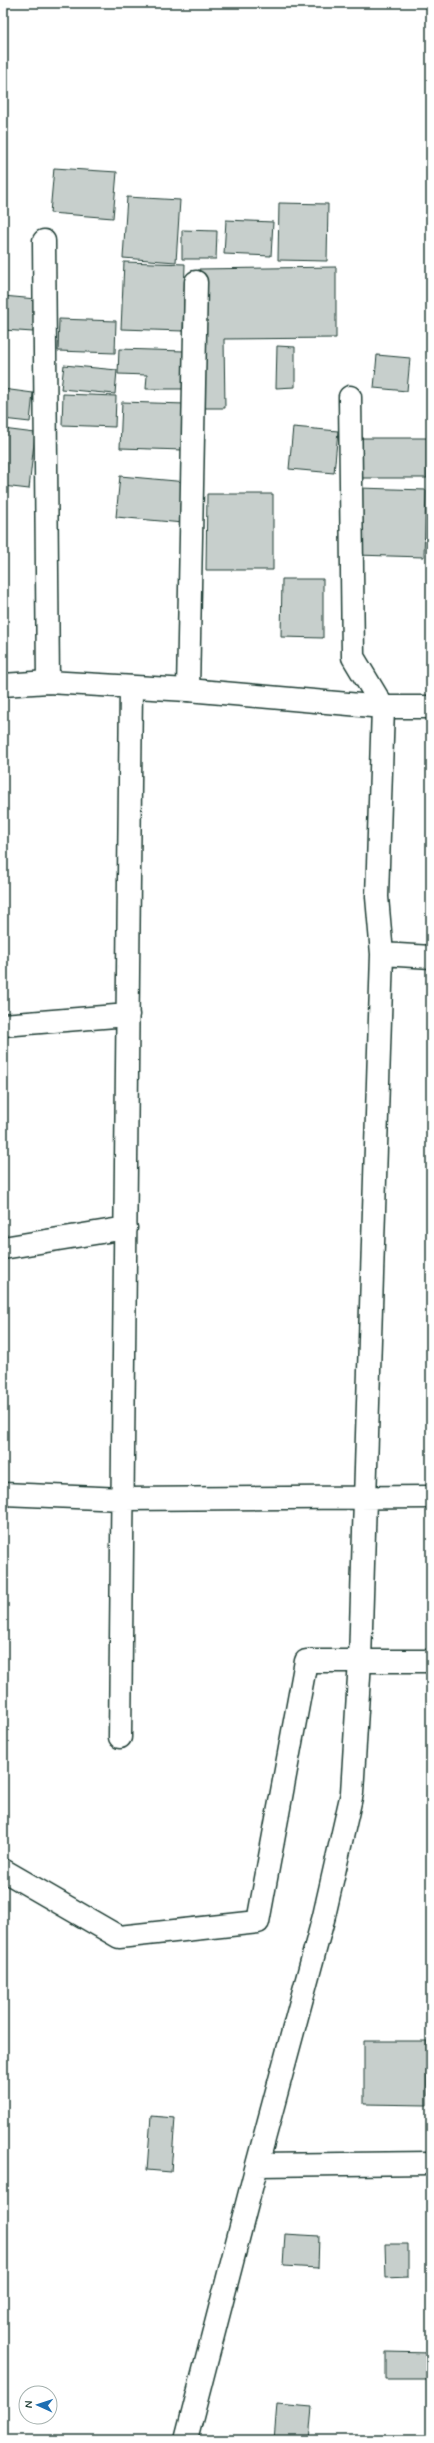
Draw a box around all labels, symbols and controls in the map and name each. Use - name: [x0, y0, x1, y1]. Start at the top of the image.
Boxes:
- north arrow: [18, 2385, 58, 2425]
- text: N: [22, 2401, 36, 2409]

